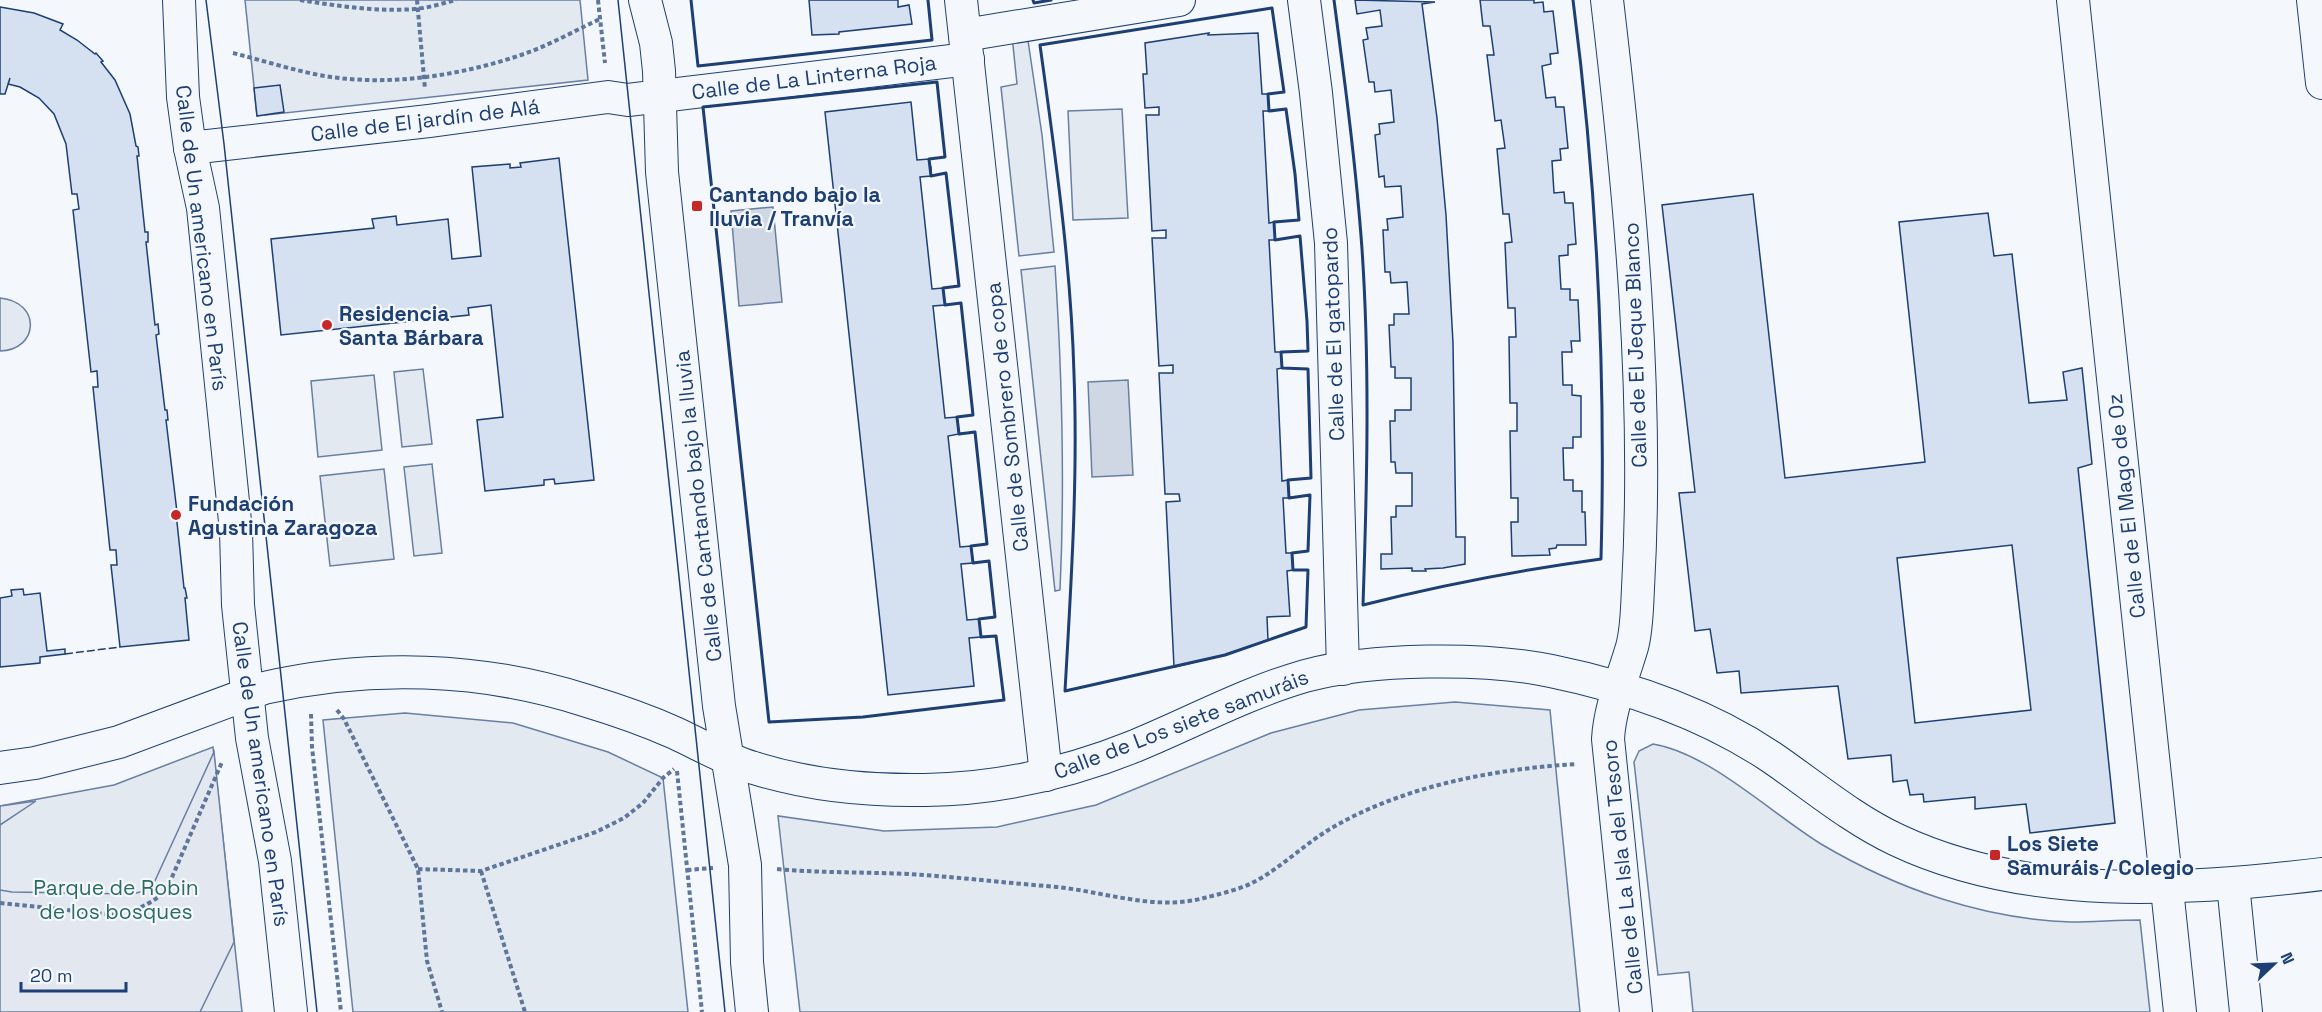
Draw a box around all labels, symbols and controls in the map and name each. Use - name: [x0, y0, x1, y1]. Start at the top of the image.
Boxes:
- street label: Calle de La Linterna Roja: [690, 49, 938, 105]
- street label: Calle de Un americano en París: [170, 83, 234, 393]
- street label: Calle de El jardín de Alá: [309, 93, 541, 147]
- place label: Cantando bajo la lluvia / Tranvía: [709, 181, 881, 232]
- marker: Cantando bajo la lluvia / Tranvía: [690, 199, 704, 213]
- street label: Calle de El Jeque Blanco: [1617, 222, 1653, 468]
- street label: Calle de El gatopardo: [1316, 227, 1350, 441]
- street label: Calle de Sombrero de copa: [979, 281, 1035, 553]
- place label: Residencia Santa Bárbara: [339, 300, 484, 351]
- marker: Residencia Santa Bárbara: [320, 318, 334, 332]
- street label: Calle de Cantando bajo la lluvia: [668, 349, 728, 663]
- street label: Calle de El Mago de Oz: [2101, 392, 2151, 620]
- place label: Fundación Agustina Zaragoza: [188, 490, 377, 541]
- marker: Fundación Agustina Zaragoza: [169, 508, 183, 522]
- street label: Calle de Un americano en París: [226, 620, 296, 928]
- street label: Calle de Los siete samuráis: [1050, 663, 1312, 785]
- street label: Calle de La Isla del Tesoro: [1595, 738, 1649, 996]
- place label: Los Siete Samuráis / Colegio: [2007, 830, 2194, 881]
- marker: Los Siete Samuráis / Colegio: [1988, 848, 2002, 862]
- park label: Parque de Robin de los bosques: [33, 874, 199, 925]
- north arrow: [2244, 934, 2304, 994]
- text: N: [2276, 949, 2299, 967]
- scale bar: [21, 955, 126, 993]
- text: 20 m: [30, 964, 73, 987]

